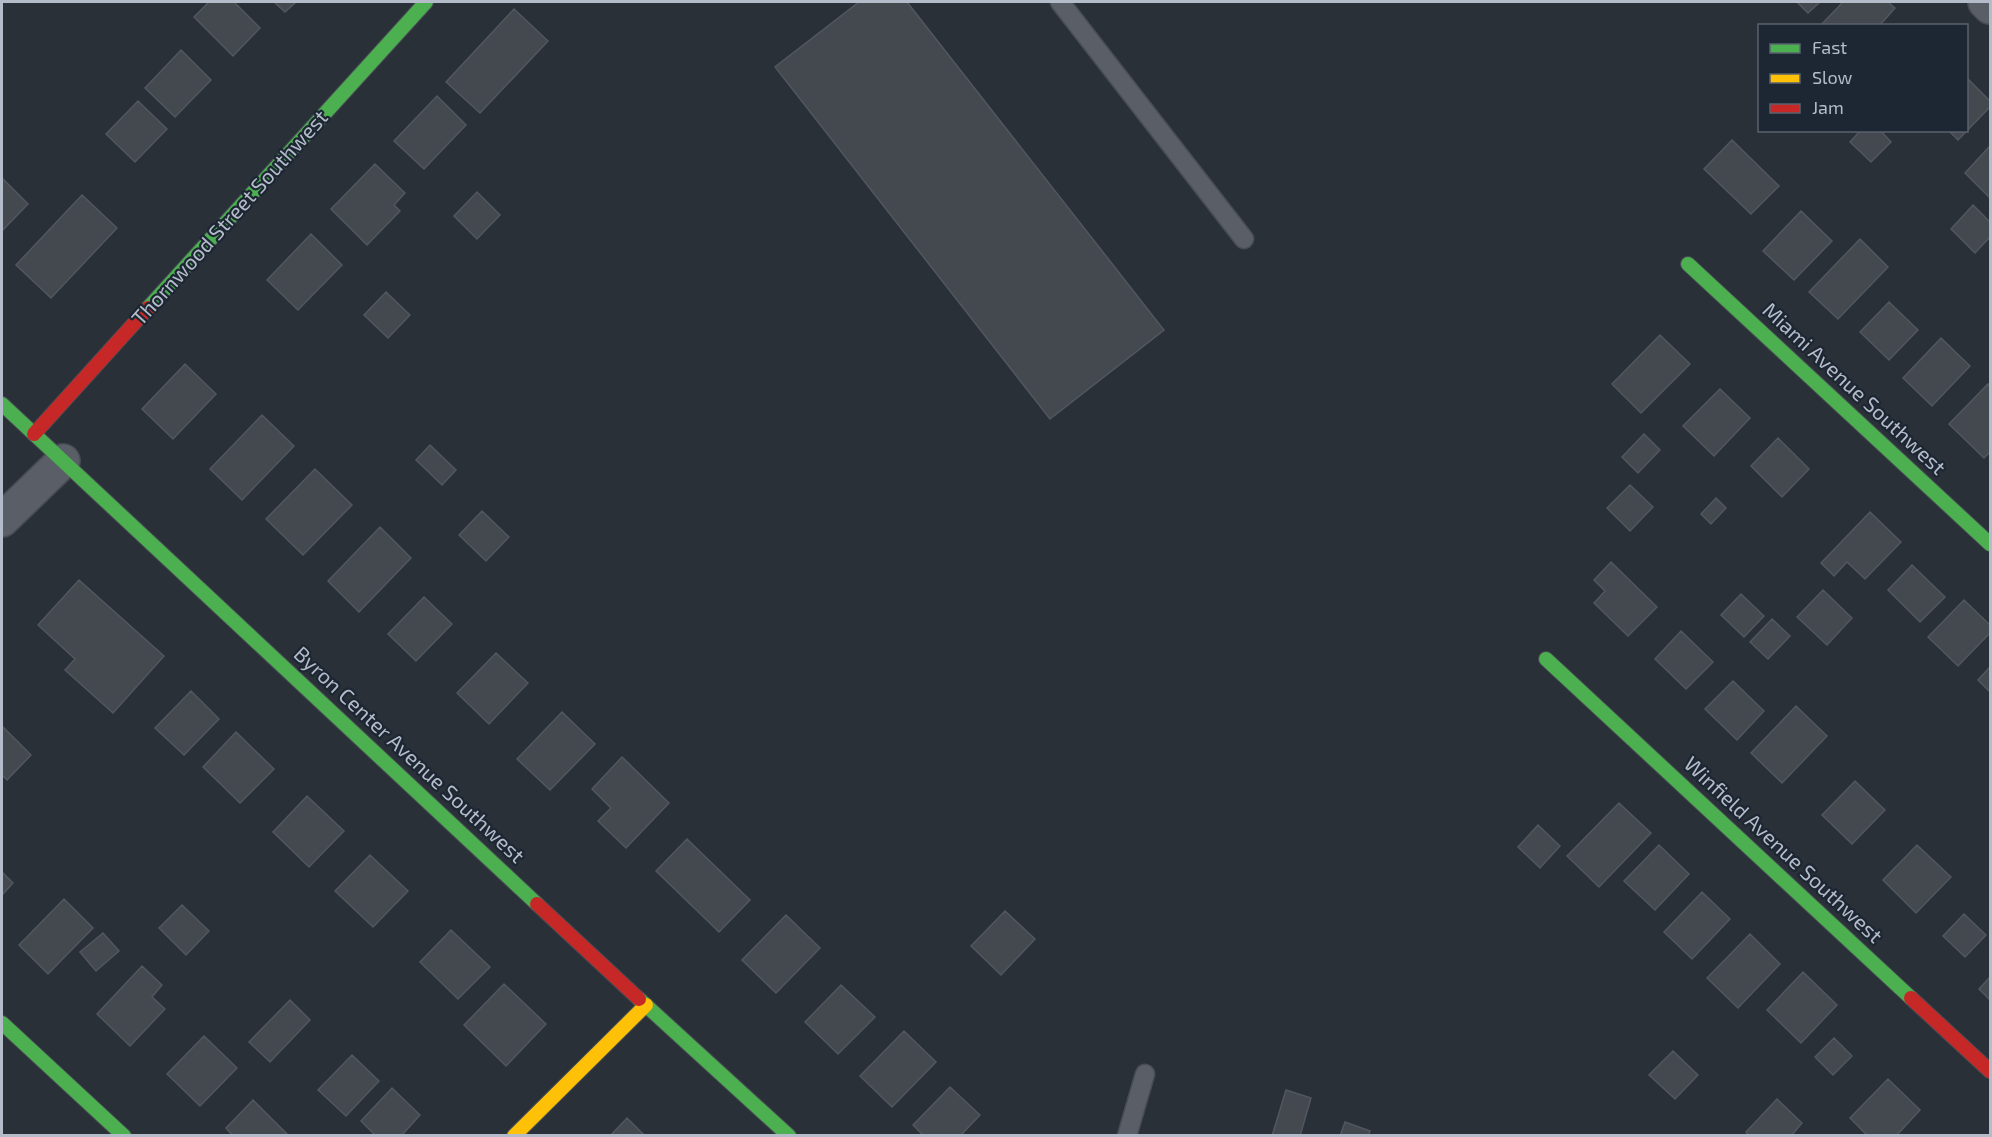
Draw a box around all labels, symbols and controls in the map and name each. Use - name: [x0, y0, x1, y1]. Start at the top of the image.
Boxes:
- legend: [1758, 24, 1968, 132]
- text: Fast: [1812, 36, 1847, 58]
- text: Slow: [1812, 66, 1853, 88]
- text: Jam: [1812, 96, 1844, 118]
- street label: Thornwood Street Southwest: [126, 104, 332, 330]
- street label: Miami Avenue Southwest: [1758, 297, 1952, 479]
- street label: Byron Center Avenue Southwest: [290, 640, 530, 867]
- street label: Winfield Avenue Southwest: [1680, 750, 1888, 947]

